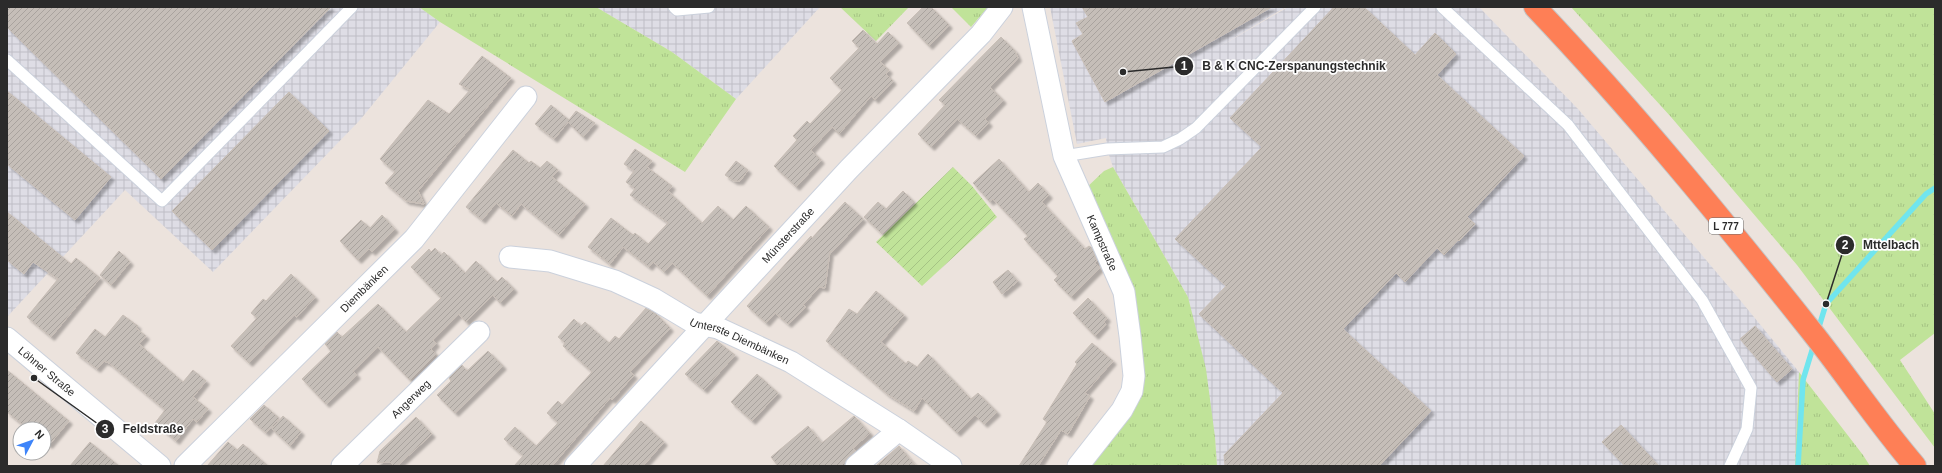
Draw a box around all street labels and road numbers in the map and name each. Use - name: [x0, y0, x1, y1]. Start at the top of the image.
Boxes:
- street label: Münsterstraße: [759, 205, 816, 265]
- street label: Kampstraße: [1085, 213, 1120, 273]
- road number: L 777: [1709, 218, 1743, 234]
- street label: Diembänken: [338, 263, 390, 315]
- street label: Unterste Diembänken: [687, 316, 791, 366]
- street label: Löhner Straße: [16, 344, 78, 399]
- street label: Angerweg: [389, 377, 433, 421]

